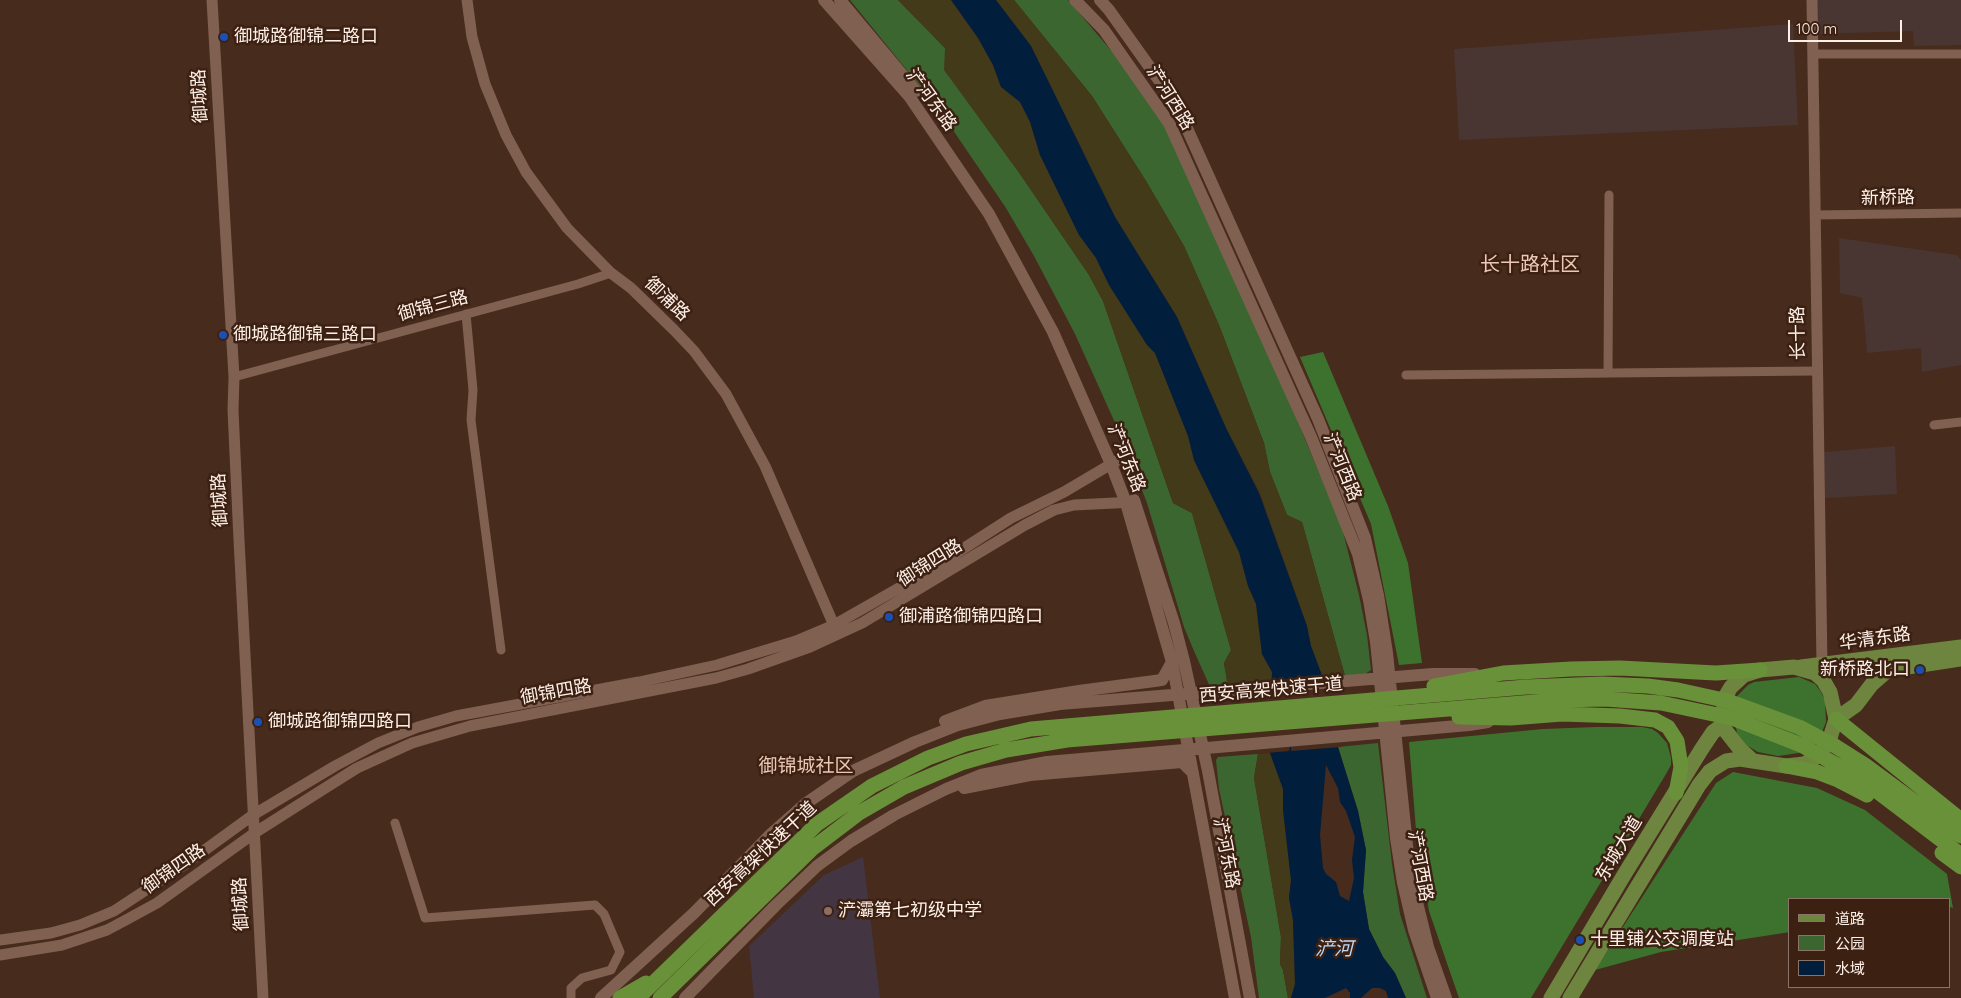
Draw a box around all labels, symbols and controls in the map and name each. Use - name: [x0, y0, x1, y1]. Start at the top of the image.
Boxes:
- scale bar: [1791, 10, 1905, 42]
- text: 100 m: [1796, 19, 1837, 38]
- place label: 御城路御锦二路口: [234, 26, 378, 48]
- marker: 御城路御锦二路口: [218, 31, 230, 43]
- street label: 浐河西路: [1142, 62, 1198, 134]
- street label: 浐河东路: [901, 65, 961, 135]
- street label: 御城路: [188, 68, 212, 124]
- street label: 新桥路: [1861, 187, 1915, 209]
- district label: 长十路社区: [1480, 253, 1580, 277]
- street label: 御浦路: [640, 272, 694, 326]
- street label: 御锦三路: [395, 286, 471, 326]
- street label: 长十路: [1787, 306, 1809, 360]
- place label: 御城路御锦三路口: [233, 324, 377, 346]
- marker: 御城路御锦三路口: [217, 329, 229, 341]
- street label: 浐河东路: [1103, 421, 1149, 495]
- street label: 浐河西路: [1319, 430, 1365, 504]
- street label: 御城路: [208, 472, 232, 528]
- street label: 御锦四路: [894, 535, 966, 591]
- place label: 御浦路御锦四路口: [899, 606, 1043, 628]
- marker: 御浦路御锦四路口: [883, 611, 895, 623]
- street label: 华清东路: [1838, 623, 1912, 655]
- place label: 新桥路北口: [1820, 659, 1910, 681]
- marker: 新桥路北口: [1914, 664, 1926, 676]
- street label: 西安高架快速干道: [1198, 673, 1344, 707]
- street label: 御锦四路: [519, 675, 593, 709]
- place label: 御城路御锦四路口: [268, 711, 412, 733]
- marker: 御城路御锦四路口: [252, 716, 264, 728]
- district label: 御锦城社区: [759, 755, 853, 777]
- street label: 西安高架快速干道: [701, 797, 821, 911]
- street label: 东城大道: [1591, 813, 1647, 885]
- street label: 浐河东路: [1209, 816, 1243, 890]
- street label: 浐河西路: [1403, 829, 1437, 903]
- street label: 御锦四路: [138, 840, 210, 898]
- street label: 御城路: [229, 876, 253, 932]
- legend: [1788, 898, 1951, 988]
- place label: 浐灞第七初级中学: [838, 900, 982, 922]
- marker: 浐灞第七初级中学: [822, 905, 834, 917]
- text: 道路: [1835, 909, 1865, 928]
- place label: 十里铺公交调度站: [1590, 929, 1734, 951]
- marker: 十里铺公交调度站: [1574, 934, 1586, 946]
- text: 公园: [1835, 934, 1865, 953]
- water label: 浐河: [1315, 938, 1353, 960]
- text: 水域: [1835, 959, 1865, 978]

